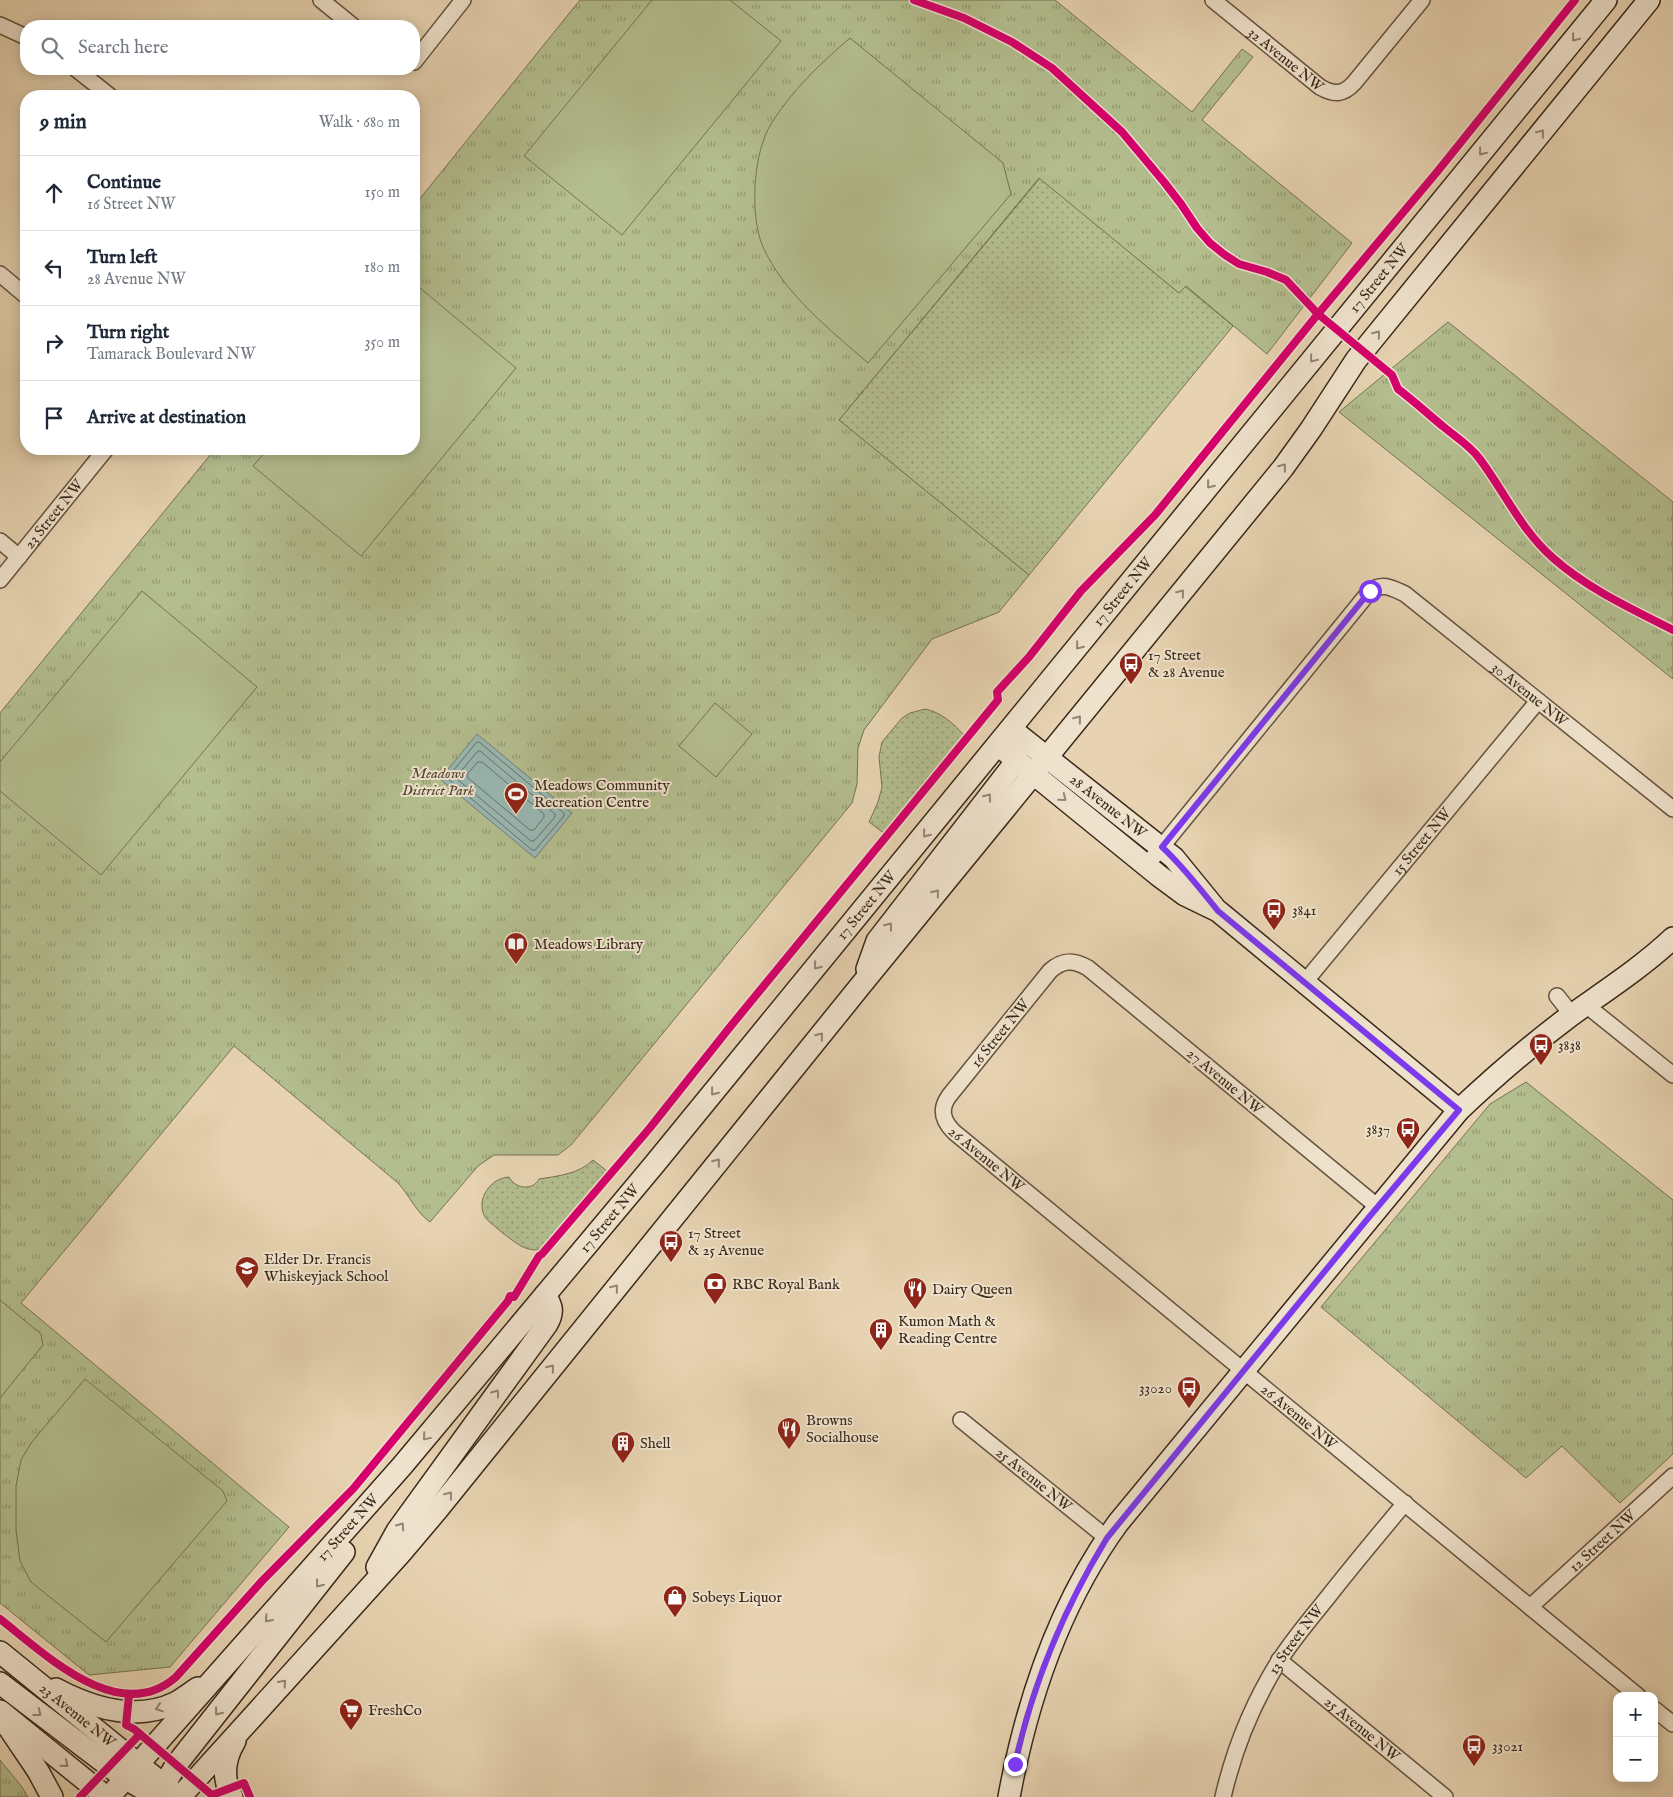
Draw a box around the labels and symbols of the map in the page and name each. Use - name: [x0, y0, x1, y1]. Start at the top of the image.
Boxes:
- street label: 32 Avenue NW: [1244, 23, 1328, 97]
- one-way arrow: [1573, 32, 1581, 41]
- one-way arrow: [1536, 129, 1545, 138]
- one-way arrow: [1479, 146, 1487, 155]
- street label: 17 Street NW: [1345, 239, 1413, 317]
- one-way arrow: [1372, 331, 1381, 340]
- one-way arrow: [1309, 354, 1318, 363]
- one-way arrow: [1278, 464, 1286, 473]
- street label: 23 Street NW: [20, 475, 88, 553]
- one-way arrow: [1206, 480, 1215, 489]
- street label: 17 Street NW: [1089, 553, 1157, 630]
- route start: [1359, 580, 1382, 603]
- one-way arrow: [1175, 590, 1183, 599]
- one-way arrow: [1076, 640, 1084, 649]
- place label: 17 Street & 28 Avenue: [1148, 646, 1225, 682]
- bus stop icon: 17 Street & 28 Avenue: [1118, 651, 1144, 685]
- street label: 30 Avenue NW: [1487, 658, 1572, 731]
- one-way arrow: [1073, 716, 1081, 725]
- park label: Meadows District Park: [402, 764, 474, 800]
- street label: 28 Avenue NW: [1066, 770, 1151, 843]
- place label: Meadows Community Recreation Centre: [534, 776, 670, 812]
- sports icon: Meadows Community Recreation Centre: [503, 781, 529, 815]
- one-way arrow: [1057, 793, 1066, 801]
- one-way arrow: [983, 794, 991, 803]
- street label: 15 Street NW: [1388, 803, 1456, 879]
- one-way arrow: [922, 828, 931, 837]
- street label: 17 Street NW: [833, 867, 901, 944]
- one-way arrow: [930, 890, 939, 899]
- bus stop icon: 3841: [1261, 897, 1287, 931]
- place label: 3841: [1292, 901, 1316, 920]
- one-way arrow: [883, 922, 892, 932]
- library icon: Meadows Library: [503, 931, 529, 965]
- place label: Meadows Library: [534, 935, 644, 954]
- one-way arrow: [814, 961, 823, 970]
- street label: 16 Street NW: [967, 995, 1034, 1072]
- bus stop icon: 3838: [1528, 1032, 1554, 1066]
- one-way arrow: [814, 1033, 822, 1042]
- place label: 3838: [1558, 1036, 1581, 1055]
- street label: 27 Avenue NW: [1183, 1044, 1267, 1119]
- one-way arrow: [711, 1086, 720, 1095]
- bus stop icon: 3837: [1395, 1116, 1421, 1150]
- place label: 3837: [1366, 1120, 1390, 1139]
- street label: 26 Avenue NW: [944, 1123, 1029, 1197]
- one-way arrow: [712, 1159, 720, 1168]
- street label: 17 Street NW: [575, 1180, 644, 1257]
- place label: 17 Street & 25 Avenue: [688, 1224, 764, 1260]
- bus stop icon: 17 Street & 25 Avenue: [658, 1229, 684, 1263]
- place label: Elder Dr. Francis Whiskeyjack School: [264, 1250, 389, 1286]
- school or university icon: Elder Dr. Francis Whiskeyjack School: [234, 1255, 260, 1289]
- bank icon: RBC Royal Bank: [702, 1271, 728, 1305]
- place label: RBC Royal Bank: [732, 1275, 841, 1294]
- restaurant icon: Dairy Queen: [902, 1276, 928, 1310]
- place label: Dairy Queen: [932, 1280, 1013, 1299]
- one-way arrow: [610, 1285, 619, 1294]
- place label: Kumon Math & Reading Centre: [898, 1312, 997, 1348]
- building icon: Kumon Math & Reading Centre: [868, 1317, 894, 1351]
- one-way arrow: [545, 1365, 553, 1374]
- bus stop icon: 33020: [1176, 1375, 1202, 1409]
- place label: 33020: [1139, 1379, 1172, 1398]
- street label: 26 Avenue NW: [1257, 1380, 1341, 1454]
- one-way arrow: [490, 1389, 499, 1399]
- place label: Browns Socialhouse: [806, 1411, 879, 1447]
- restaurant icon: Browns Socialhouse: [776, 1416, 802, 1450]
- building icon: Shell: [610, 1430, 636, 1464]
- one-way arrow: [423, 1431, 432, 1440]
- place label: Shell: [640, 1434, 672, 1453]
- street label: 25 Avenue NW: [992, 1443, 1076, 1516]
- street label: 17 Street NW: [313, 1490, 383, 1565]
- one-way arrow: [444, 1492, 452, 1501]
- street label: 12 Street NW: [1565, 1505, 1640, 1576]
- one-way arrow: [395, 1522, 404, 1531]
- one-way arrow: [316, 1578, 325, 1588]
- shop icon: Sobeys Liquor: [662, 1584, 688, 1618]
- place label: Sobeys Liquor: [692, 1588, 782, 1607]
- street label: 13 Street NW: [1264, 1600, 1328, 1678]
- one-way arrow: [264, 1613, 273, 1622]
- street label: 23 Avenue NW: [35, 1679, 120, 1752]
- one-way arrow: [277, 1679, 286, 1688]
- street label: 25 Avenue NW: [1320, 1692, 1404, 1766]
- supermarket icon: FreshCo: [338, 1697, 364, 1731]
- place label: FreshCo: [368, 1701, 422, 1720]
- one-way arrow: [156, 1703, 164, 1713]
- one-way arrow: [216, 1706, 224, 1715]
- one-way arrow: [33, 1707, 42, 1716]
- bus stop icon: 33021: [1461, 1733, 1487, 1767]
- place label: 33021: [1492, 1737, 1523, 1756]
- route end: [1004, 1753, 1027, 1776]
- one-way arrow: [59, 1758, 68, 1766]

